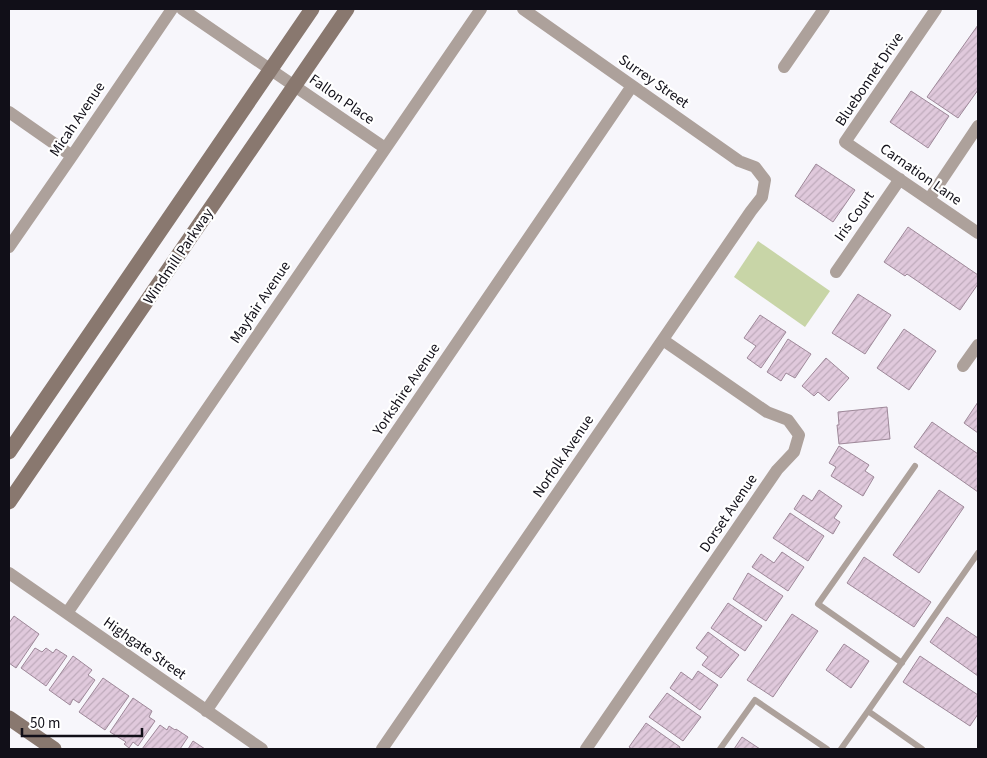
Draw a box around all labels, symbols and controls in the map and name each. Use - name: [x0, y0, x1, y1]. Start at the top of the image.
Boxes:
- street label: Bluebonnet Drive: [830, 28, 909, 130]
- street label: Surrey Street: [614, 49, 693, 113]
- street label: Fallon Place: [305, 69, 379, 130]
- street label: Micah Avenue: [45, 78, 110, 161]
- street label: Carnation Lane: [876, 138, 966, 210]
- street label: Iris Court: [829, 187, 879, 246]
- street label: Windmill Parkway: [138, 204, 218, 309]
- street label: Mayfair Avenue: [225, 257, 296, 348]
- street label: Yorkshire Avenue: [367, 339, 445, 440]
- street label: Norfolk Avenue: [528, 411, 599, 502]
- street label: Dorset Avenue: [694, 470, 762, 557]
- street label: Highgate Street: [99, 612, 190, 685]
- scale bar: [22, 706, 142, 738]
- text: 50 m: [30, 713, 60, 734]

